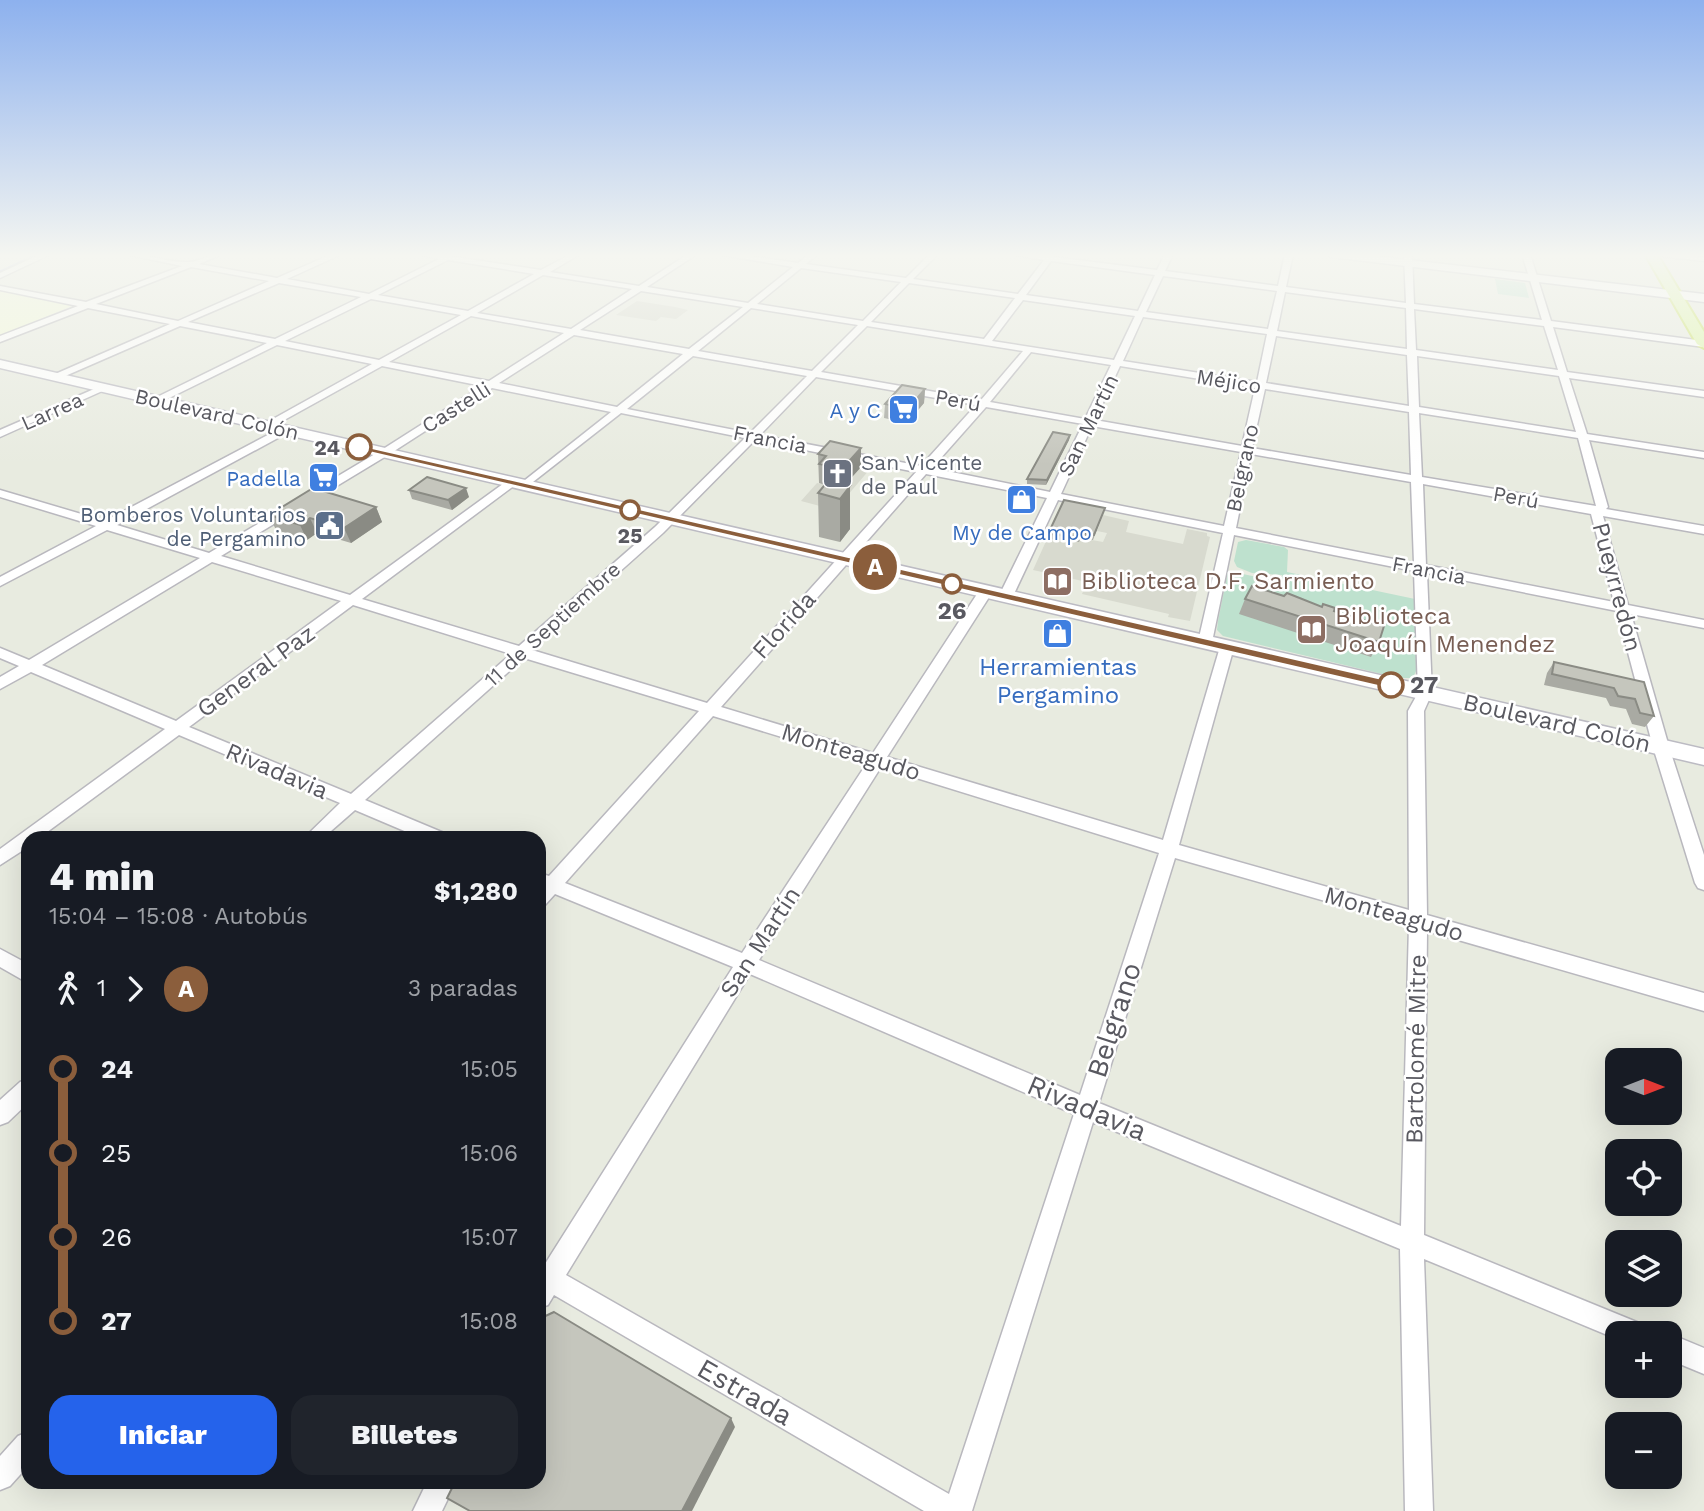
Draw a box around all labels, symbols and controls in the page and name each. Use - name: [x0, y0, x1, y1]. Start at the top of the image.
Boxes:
- street label: Méjico: [1195, 364, 1263, 398]
- street label: San Martín: [1053, 370, 1123, 480]
- street label: Castelli: [417, 376, 495, 438]
- street label: Boulevard Colón: [133, 383, 301, 445]
- street label: Perú: [933, 384, 983, 416]
- street label: Larrea: [17, 386, 87, 436]
- supermarket icon: A y C: [887, 393, 921, 427]
- place label: A y C: [829, 398, 881, 423]
- street label: Francia: [731, 420, 809, 458]
- street label: Belgrano: [1221, 422, 1263, 514]
- marker: 24: [346, 434, 372, 460]
- place label: 24: [314, 435, 340, 460]
- place label: San Vicente de Paul: [861, 450, 982, 499]
- church icon: San Vicente de Paul: [821, 457, 855, 491]
- supermarket icon: Padella: [307, 461, 341, 495]
- place label: Padella: [226, 466, 301, 491]
- street label: Perú: [1491, 481, 1541, 513]
- shop icon: My de Campo: [1005, 483, 1039, 517]
- marker: 25: [620, 500, 640, 520]
- place label: Bomberos Voluntarios de Pergamino: [80, 502, 306, 551]
- public building icon: Bomberos Voluntarios de Pergamino: [312, 509, 346, 543]
- street label: Pueyrredón: [1586, 519, 1648, 655]
- place label: My de Campo: [952, 520, 1092, 545]
- place label: 25: [618, 523, 642, 548]
- line badge: A: [852, 544, 898, 590]
- street label: Francia: [1390, 551, 1468, 589]
- text: A: [867, 553, 883, 581]
- street label: 11 de Septiembre: [479, 556, 625, 692]
- library icon: Biblioteca D.F. Sarmiento: [1041, 564, 1075, 598]
- place label: Biblioteca D.F. Sarmiento: [1081, 567, 1375, 595]
- marker: 26: [942, 574, 962, 594]
- street label: Florida: [746, 585, 822, 665]
- place label: 26: [937, 597, 967, 625]
- place label: Biblioteca Joaquín Menendez: [1335, 602, 1555, 658]
- library icon: Biblioteca Joaquín Menendez: [1295, 613, 1329, 647]
- shop icon: Herramientas Pergamino: [1041, 616, 1075, 650]
- street label: General Paz: [192, 619, 320, 723]
- place label: Herramientas Pergamino: [979, 653, 1137, 709]
- place label: 27: [1410, 671, 1438, 699]
- marker: 27: [1378, 672, 1404, 698]
- street label: Boulevard Colón: [1461, 688, 1653, 758]
- street label: Monteagudo: [778, 718, 924, 786]
- street label: Rivadavia: [222, 737, 332, 805]
- text: 4 min: [49, 855, 155, 899]
- text: $1,280: [434, 876, 518, 906]
- street label: Monteagudo: [1321, 881, 1467, 947]
- street label: San Martín: [714, 882, 806, 1002]
- text: 15:04 – 15:08 · Autobús: [49, 903, 308, 930]
- street label: Bartolomé Mitre: [1400, 954, 1432, 1144]
- street label: Belgrano: [1080, 958, 1148, 1082]
- icon: walk: [49, 970, 87, 1008]
- icon: forward: [116, 970, 154, 1008]
- text: 1: [97, 975, 106, 1002]
- text: A: [178, 975, 194, 1003]
- text: 3 paradas: [408, 975, 518, 1002]
- north arrow: [1605, 1048, 1682, 1125]
- map controls: [1605, 1048, 1682, 1489]
- text: 24: [101, 1054, 133, 1084]
- text: 15:05: [461, 1056, 518, 1083]
- street label: Rivadavia: [1022, 1068, 1152, 1148]
- text: 25: [101, 1138, 131, 1168]
- button: locate: [1605, 1139, 1682, 1216]
- text: 15:06: [461, 1140, 518, 1167]
- text: 26: [101, 1222, 132, 1252]
- text: 15:07: [462, 1224, 518, 1251]
- button: layers: [1605, 1230, 1682, 1307]
- text: 27: [101, 1306, 132, 1336]
- text: 15:08: [460, 1308, 518, 1335]
- button: +: [1605, 1321, 1682, 1398]
- street label: Estrada: [691, 1352, 799, 1433]
- button: Iniciar: [49, 1395, 277, 1475]
- button: Billetes: [291, 1395, 518, 1475]
- button: −: [1605, 1412, 1682, 1489]

